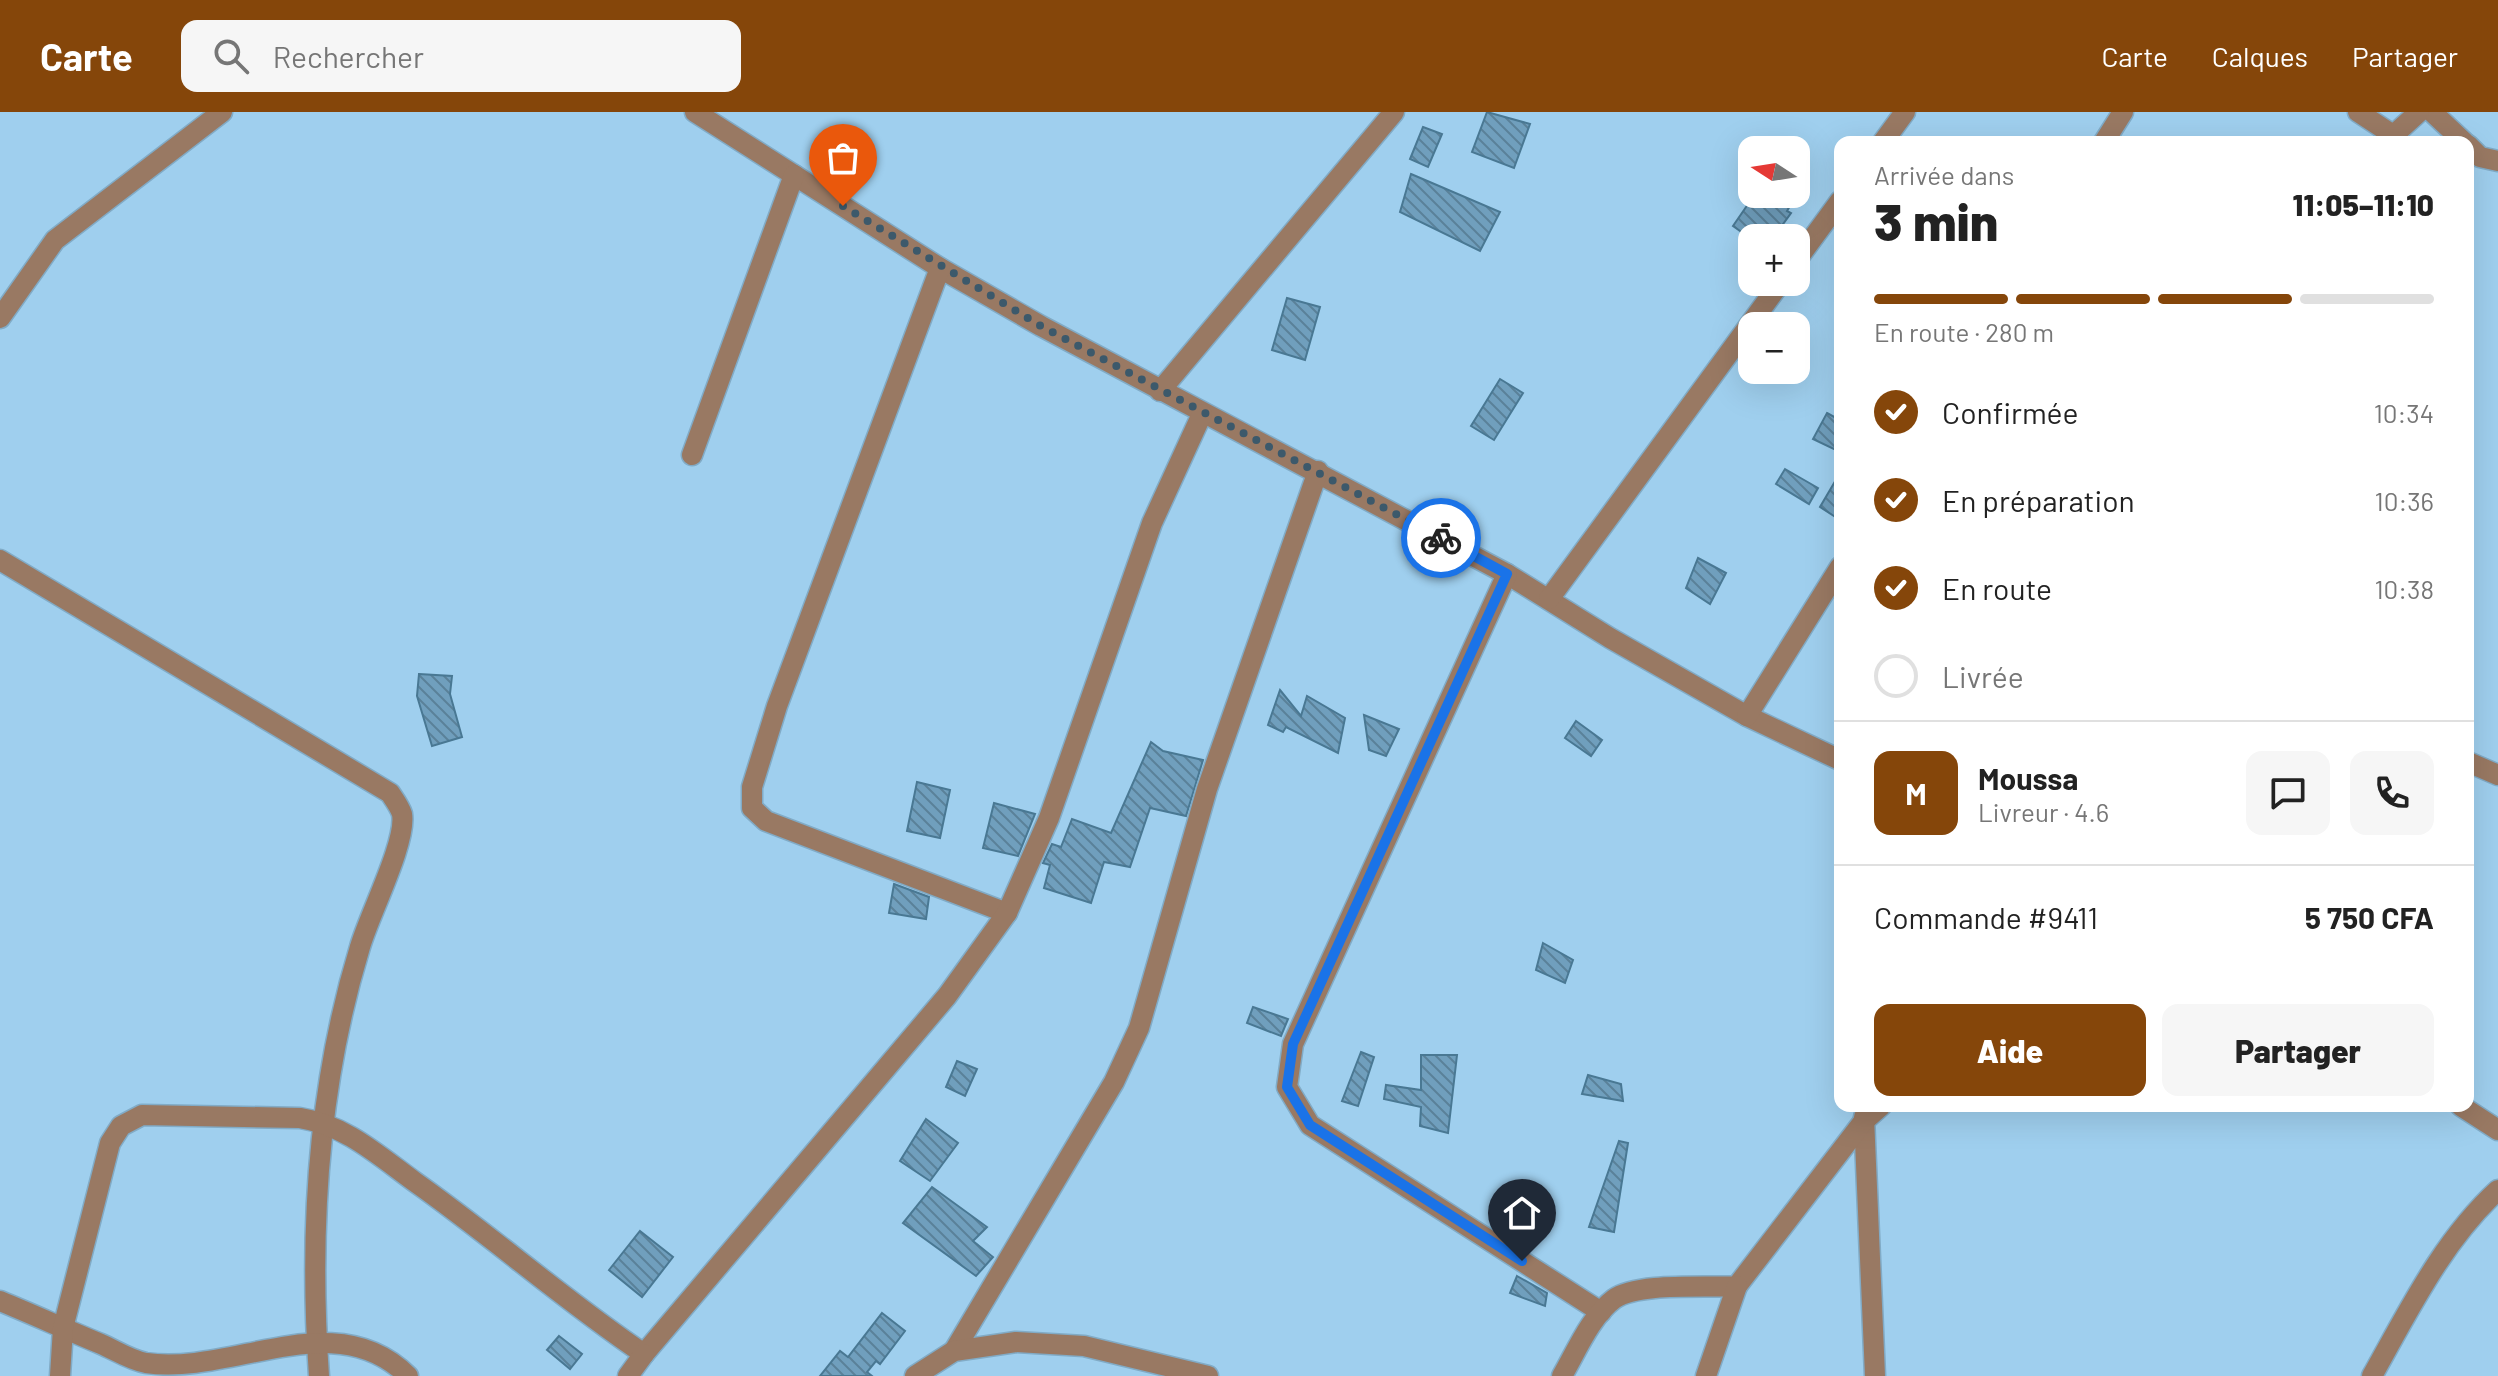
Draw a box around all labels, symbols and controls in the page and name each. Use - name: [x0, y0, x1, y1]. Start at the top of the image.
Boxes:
- search box: [181, 20, 741, 92]
- text: Carte: [40, 33, 133, 79]
- icon: search: [209, 34, 253, 78]
- text: Rechercher: [273, 38, 424, 74]
- text: Carte: [2101, 39, 2168, 73]
- text: Calques: [2212, 39, 2308, 73]
- text: Partager: [2352, 39, 2458, 73]
- pin: [809, 124, 877, 206]
- icon: bag: [821, 136, 865, 180]
- north arrow: [1738, 136, 1810, 208]
- map controls: [1738, 136, 1810, 384]
- text: Arrivée dans: [1874, 159, 2014, 190]
- text: 11:05–11:10: [2293, 186, 2434, 222]
- text: 3 min: [1874, 189, 1998, 251]
- button: +: [1738, 224, 1810, 296]
- button: −: [1738, 312, 1810, 384]
- text: En route · 280 m: [1874, 316, 2054, 347]
- icon: check: [1874, 390, 1918, 434]
- text: Confirmée: [1942, 394, 2079, 430]
- text: 10:34: [2374, 397, 2434, 428]
- icon: check: [1874, 478, 1918, 522]
- text: En préparation: [1942, 482, 2135, 518]
- text: 10:36: [2375, 485, 2434, 516]
- courier: [1401, 498, 1481, 578]
- icon: bike: [1419, 516, 1463, 560]
- icon: check: [1874, 566, 1918, 610]
- text: En route: [1942, 570, 2052, 606]
- text: 10:38: [2374, 573, 2434, 604]
- text: Livrée: [1942, 658, 2024, 694]
- button: chat: [2246, 751, 2330, 835]
- button: phone: [2350, 751, 2434, 835]
- text: Moussa: [1978, 760, 2078, 796]
- text: M: [1905, 775, 1927, 811]
- text: Livreur · 4.6: [1978, 796, 2109, 827]
- text: Commande #9411: [1874, 899, 2098, 935]
- text: 5 750 CFA: [2305, 899, 2434, 935]
- button: Aide: [1874, 1004, 2146, 1096]
- button: Partager: [2162, 1004, 2434, 1096]
- pin: [1488, 1179, 1556, 1261]
- icon: home: [1500, 1191, 1544, 1235]

